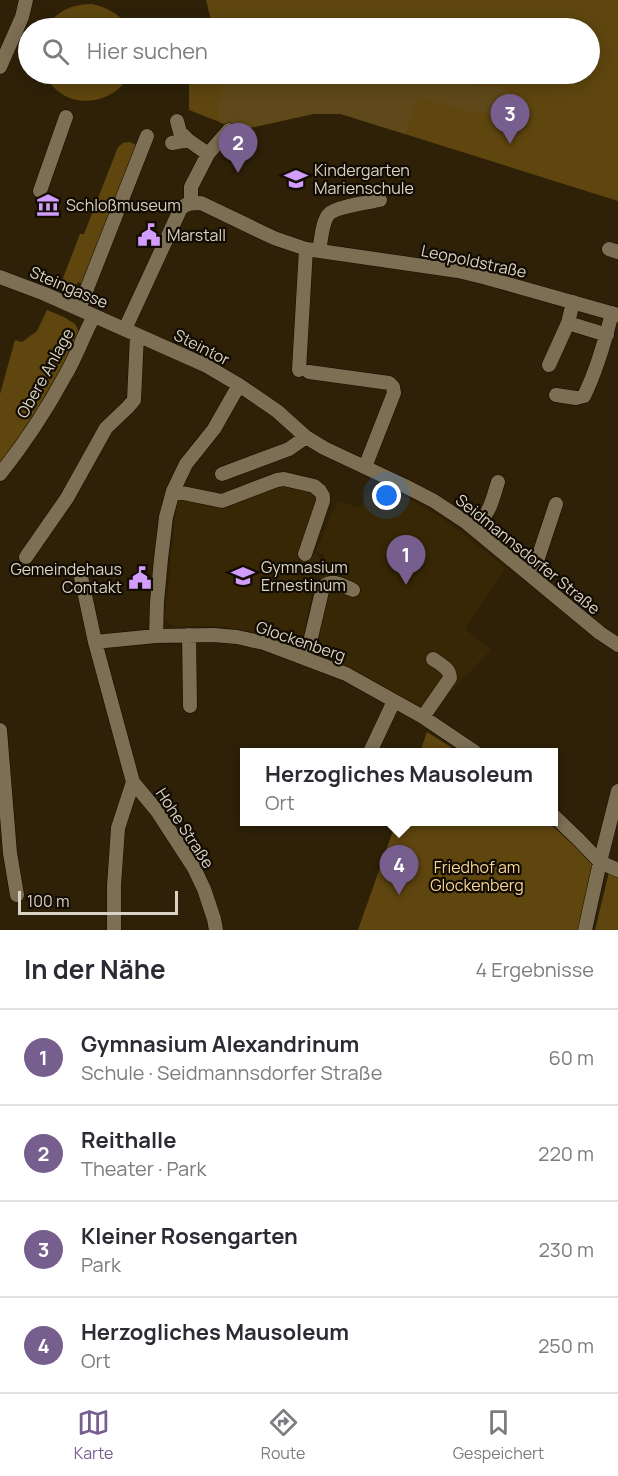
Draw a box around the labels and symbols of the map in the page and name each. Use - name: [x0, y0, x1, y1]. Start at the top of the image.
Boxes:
- pin: 3: [490, 94, 530, 144]
- pin: 2: [218, 124, 258, 173]
- place label: Kindergarten Marienschule: [314, 159, 414, 199]
- school or university icon: Kindergarten Marienschule: [283, 166, 309, 192]
- museum icon: Schloßmuseum: [35, 192, 61, 218]
- place label: Schloßmuseum: [66, 194, 181, 216]
- public building icon: Marstall: [136, 222, 162, 248]
- place label: Marstall: [167, 224, 226, 246]
- street label: Leopoldstraße: [419, 239, 529, 283]
- street label: Steingasse: [26, 261, 112, 313]
- street label: Obere Anlage: [11, 324, 79, 422]
- street label: Steintor: [170, 324, 234, 370]
- your location: [372, 481, 401, 510]
- street label: Seidmannsdorfer Straße: [451, 489, 605, 619]
- pin: 1: [386, 536, 426, 585]
- place label: Gymnasium Ernestinum: [261, 556, 348, 596]
- place label: Gemeindehaus Contakt: [10, 558, 122, 598]
- school or university icon: Gymnasium Ernestinum: [230, 563, 256, 589]
- public building icon: Gemeindehaus Contakt: [127, 565, 153, 591]
- street label: Glockenberg: [253, 615, 349, 667]
- street label: Hohe Straße: [151, 783, 219, 873]
- pin: 4: [380, 846, 418, 895]
- park label: Friedhof am Glockenberg: [430, 856, 524, 896]
- scale bar: [18, 888, 178, 916]

